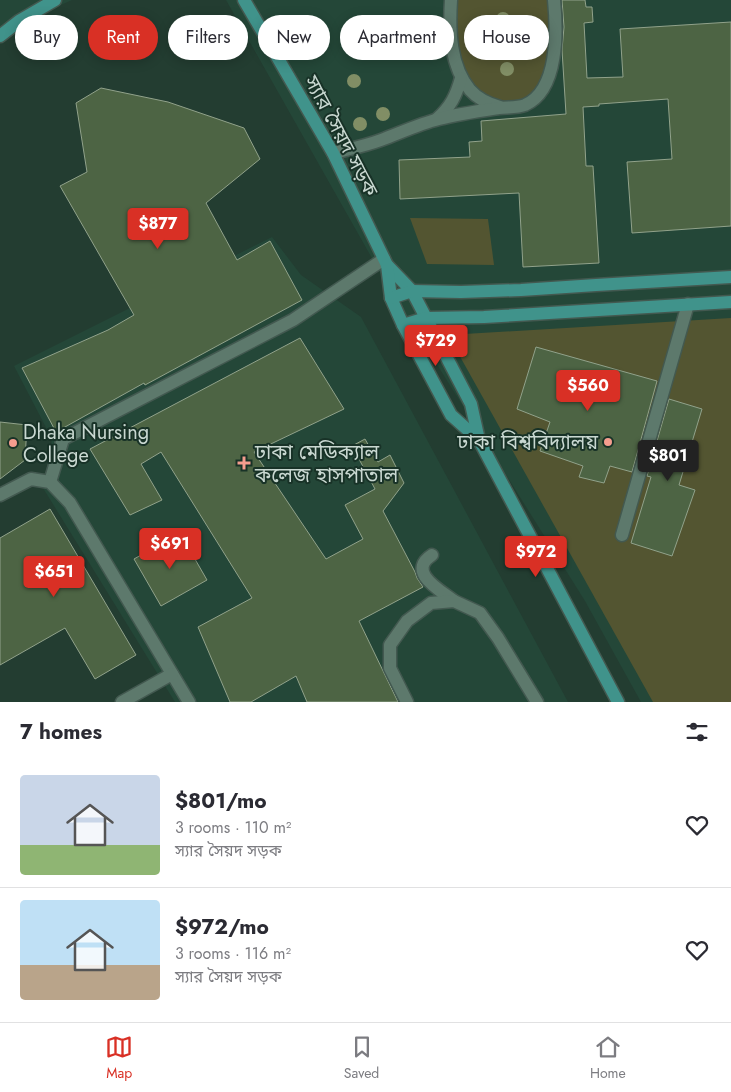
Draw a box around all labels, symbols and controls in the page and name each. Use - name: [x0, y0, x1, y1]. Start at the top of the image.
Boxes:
- chip: Buy: [15, 15, 78, 60]
- chip: Rent: [88, 15, 158, 60]
- chip: Filters: [168, 15, 248, 60]
- chip: New: [258, 15, 330, 60]
- chip: Apartment: [340, 15, 454, 60]
- chip: House: [464, 15, 549, 60]
- street label: স্যার সৈয়দ সড়ক: [296, 70, 385, 202]
- pin: $877: [128, 208, 188, 250]
- text: $877: [138, 212, 178, 235]
- pin: $729: [406, 324, 466, 367]
- text: $729: [416, 329, 456, 352]
- pin: $560: [558, 370, 618, 412]
- text: $560: [567, 374, 609, 397]
- place label: Dhaka Nursing College: [23, 418, 149, 470]
- place label: ঢাকা বিশ্ববিদ্যালয়: [456, 428, 598, 457]
- marker: ঢাকা বিশ্ববিদ্যালয়: [602, 436, 614, 448]
- marker: Dhaka Nursing College: [7, 437, 19, 449]
- place label: ঢাকা মেডিক্যাল কলেজ হাসপাতাল: [254, 438, 399, 490]
- pin: $801: [638, 440, 698, 482]
- text: $801: [649, 444, 687, 467]
- marker: ঢাকা মেডিক্যাল কলেজ হাসপাতাল: [237, 456, 251, 470]
- pin: $691: [140, 528, 200, 570]
- text: $691: [150, 532, 190, 555]
- pin: $972: [506, 536, 566, 578]
- text: $972: [516, 540, 556, 563]
- pin: $651: [24, 556, 84, 598]
- text: $651: [34, 560, 74, 583]
- text: 7 homes: [20, 717, 102, 747]
- icon: filters: [683, 718, 711, 746]
- text: $801/mo: [175, 786, 267, 816]
- icon: home: [60, 795, 120, 855]
- icon: heart: [683, 811, 711, 839]
- text: 3 rooms · 110 m²: [175, 816, 291, 839]
- text: স্যার সৈয়দ সড়ক: [175, 839, 282, 862]
- text: $972/mo: [175, 912, 269, 942]
- icon: home: [60, 920, 120, 980]
- icon: heart: [683, 936, 711, 964]
- text: 3 rooms · 116 m²: [175, 942, 291, 965]
- text: স্যার সৈয়দ সড়ক: [175, 965, 282, 988]
- tab: Map: [105, 1033, 133, 1083]
- tab: Saved: [344, 1033, 379, 1083]
- tab: Home: [590, 1033, 626, 1083]

